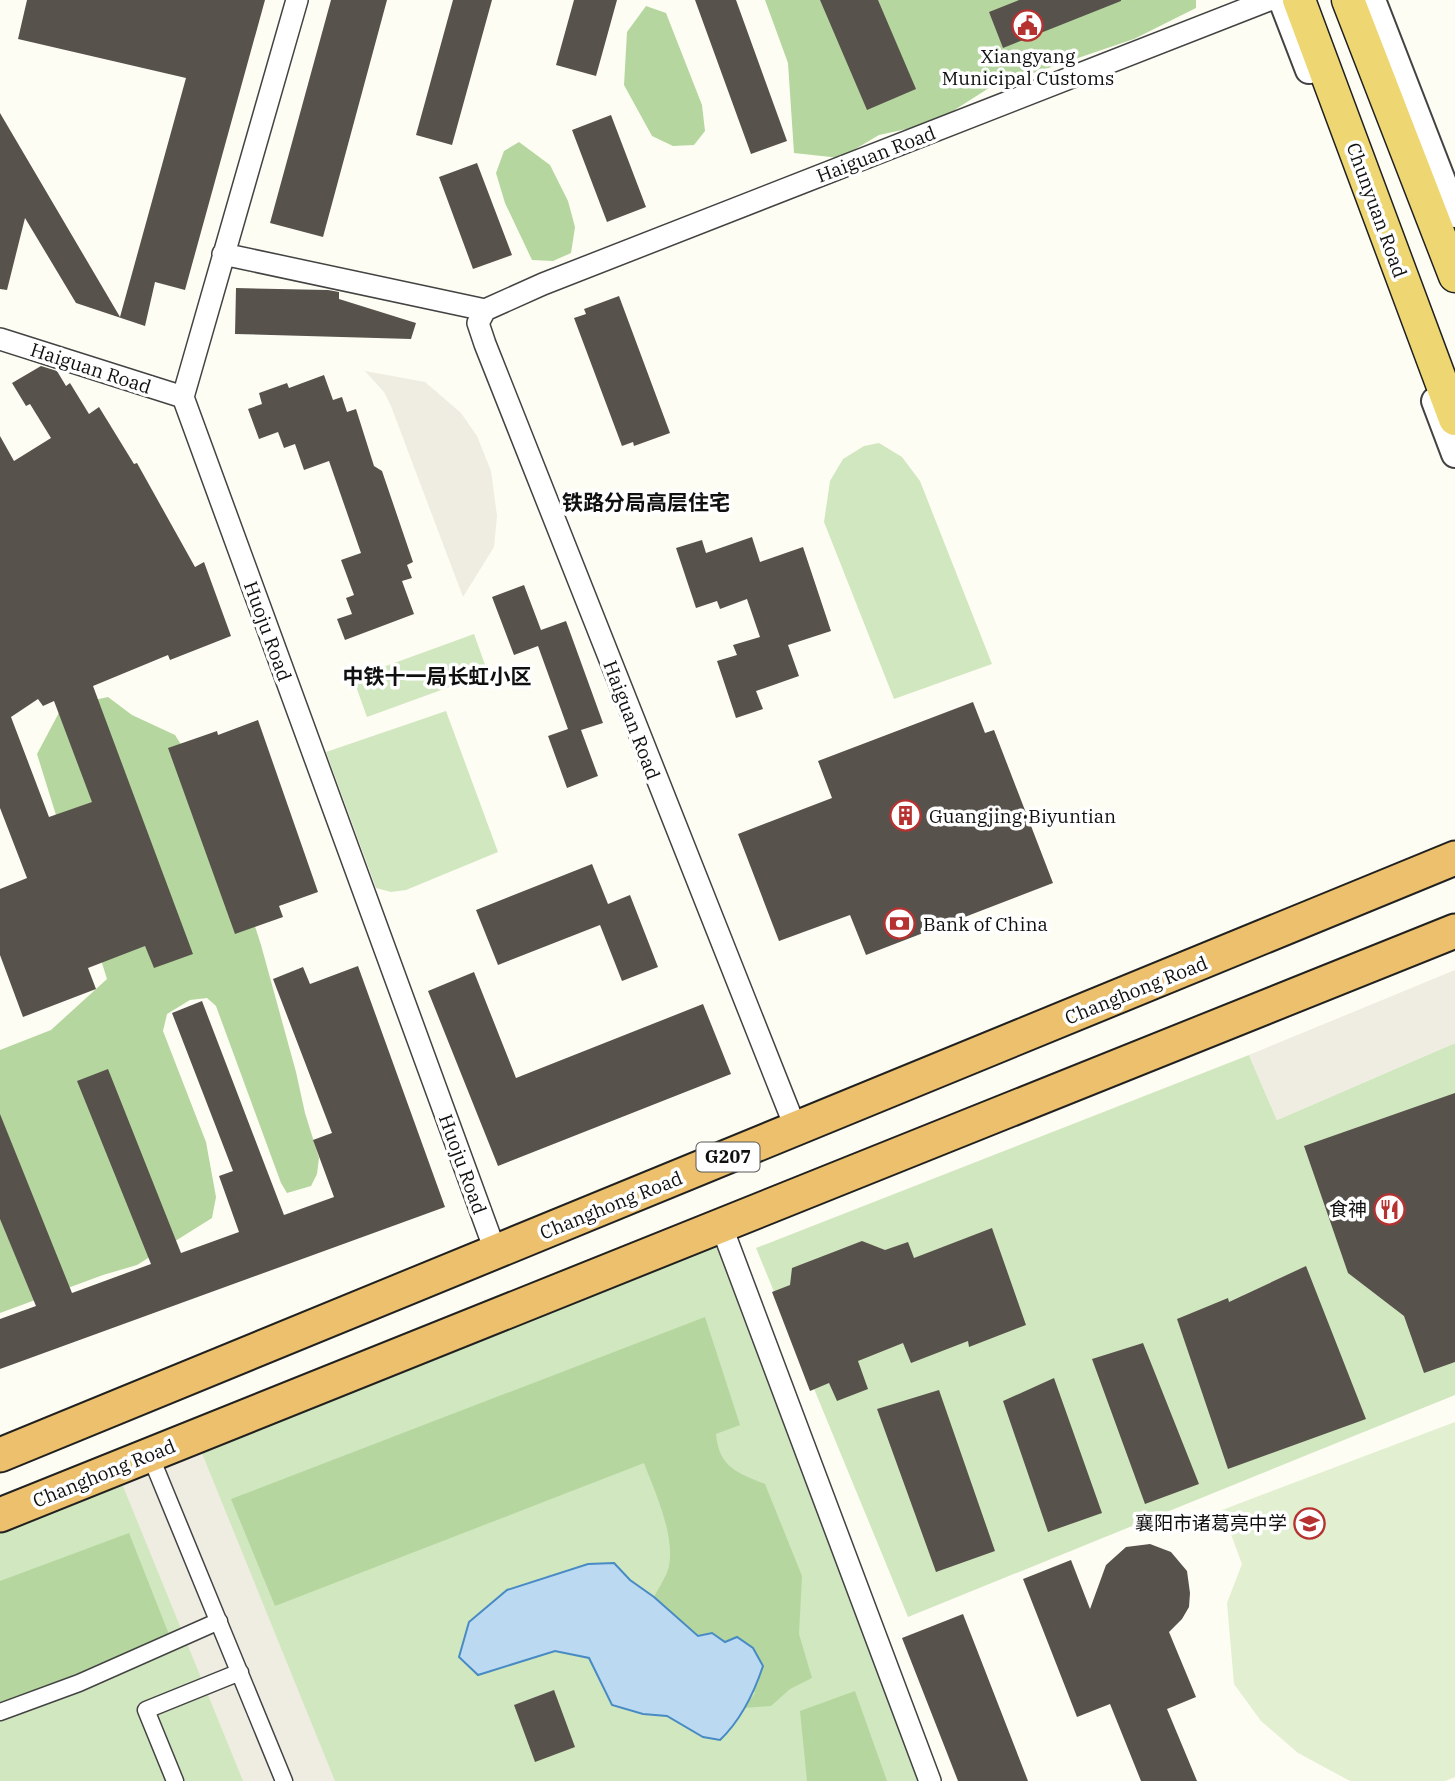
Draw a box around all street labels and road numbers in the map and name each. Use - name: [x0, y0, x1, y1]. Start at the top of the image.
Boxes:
- street label: Haiguan Road: [813, 120, 939, 188]
- street label: Chunyuan Road: [1341, 139, 1413, 281]
- street label: Haiguan Road: [28, 337, 154, 399]
- street label: Huoju Road: [239, 578, 297, 684]
- street label: Haiguan Road: [598, 657, 666, 783]
- street label: Changhong Road: [1061, 950, 1211, 1030]
- street label: Huoju Road: [434, 1111, 492, 1217]
- road number: G207: [696, 1142, 760, 1172]
- street label: Changhong Road: [536, 1165, 686, 1245]
- street label: Changhong Road: [29, 1433, 179, 1513]

